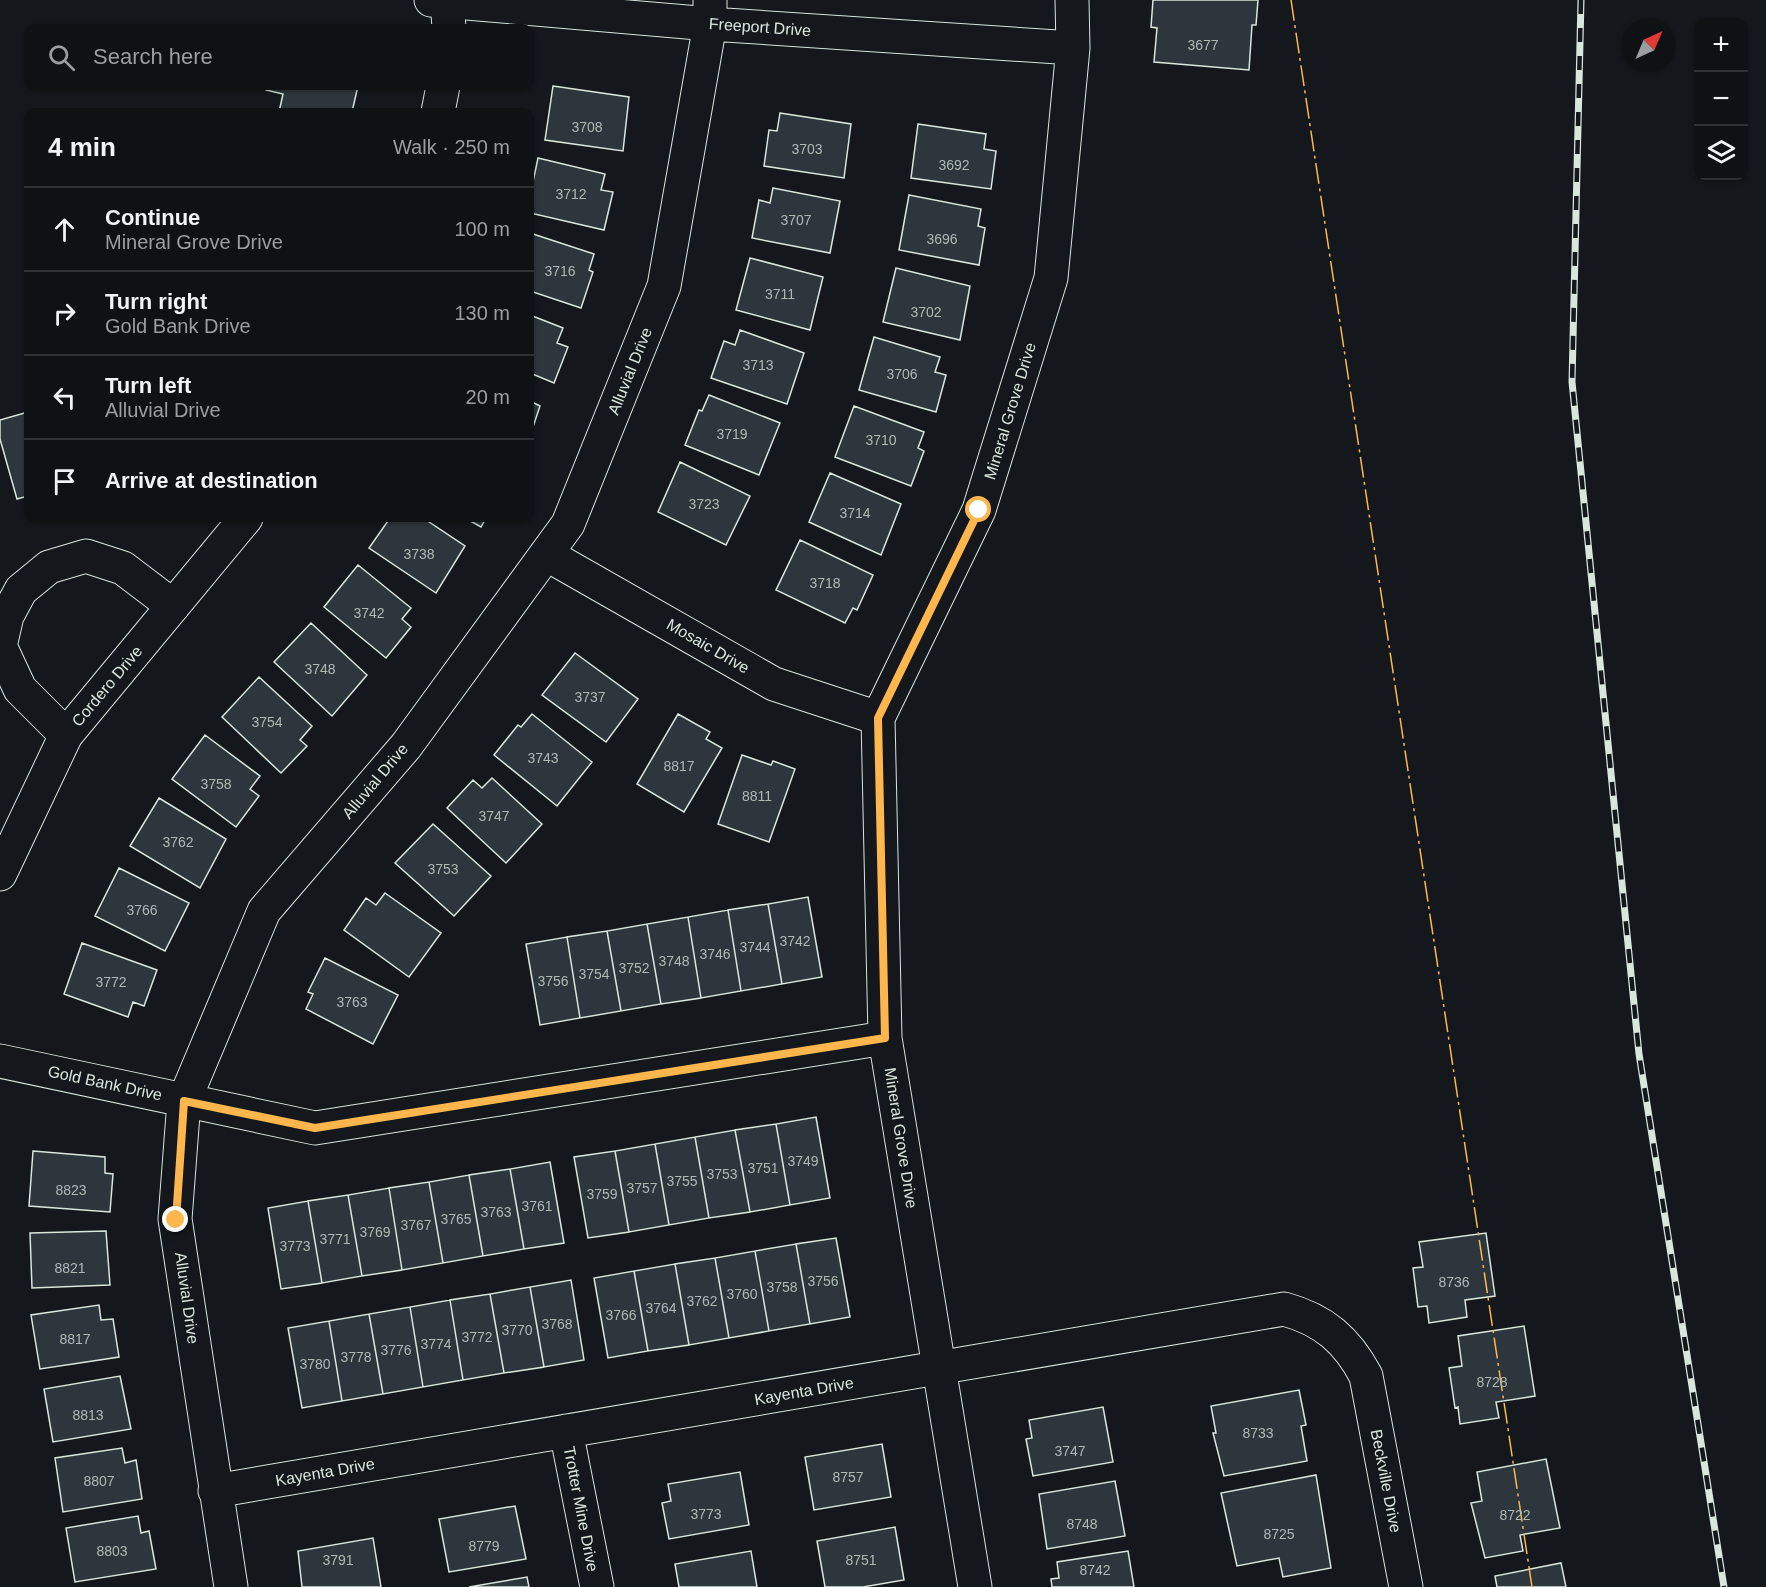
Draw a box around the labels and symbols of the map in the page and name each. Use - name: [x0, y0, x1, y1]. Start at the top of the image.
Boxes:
- street label: Freeport Drive: [708, 15, 812, 39]
- north arrow: [1622, 18, 1676, 72]
- house number: 3677: [1187, 37, 1219, 53]
- house number: 3708: [571, 119, 603, 135]
- house number: 3703: [791, 141, 823, 157]
- house number: 3692: [938, 157, 970, 173]
- house number: 3712: [555, 186, 587, 202]
- house number: 3707: [780, 212, 812, 228]
- house number: 3696: [926, 231, 958, 247]
- house number: 3716: [544, 263, 576, 279]
- house number: 3711: [765, 286, 795, 302]
- house number: 3702: [910, 304, 942, 320]
- street label: Alluvial Drive: [605, 325, 655, 417]
- street label: Mineral Grove Drive: [981, 340, 1039, 482]
- house number: 3713: [742, 357, 774, 373]
- house number: 3706: [886, 366, 918, 382]
- house number: 3719: [716, 426, 748, 442]
- house number: 3710: [865, 432, 897, 448]
- house number: 3723: [688, 496, 720, 512]
- route start: [965, 496, 991, 522]
- house number: 3714: [839, 505, 871, 521]
- house number: 3738: [403, 546, 435, 562]
- house number: 3718: [809, 575, 841, 591]
- house number: 3742: [353, 605, 385, 621]
- street label: Mosaic Drive: [664, 616, 752, 677]
- street label: Cordero Drive: [68, 642, 146, 730]
- house number: 3748: [304, 661, 336, 677]
- house number: 3737: [574, 689, 606, 705]
- house number: 3754: [251, 714, 283, 730]
- street label: Alluvial Drive: [339, 740, 411, 822]
- house number: 3743: [527, 750, 559, 766]
- house number: 8817: [663, 758, 695, 774]
- house number: 3758: [200, 776, 232, 792]
- house number: 8811: [742, 788, 772, 804]
- house number: 3747: [478, 808, 510, 824]
- house number: 3762: [162, 834, 194, 850]
- house number: 3753: [427, 861, 459, 877]
- house number: 3766: [126, 902, 158, 918]
- house number: 3742: [779, 933, 811, 949]
- house number: 3744: [739, 939, 771, 955]
- house number: 3746: [699, 946, 731, 962]
- house number: 3748: [658, 953, 690, 969]
- house number: 3752: [618, 960, 650, 976]
- house number: 3754: [578, 966, 610, 982]
- house number: 3756: [537, 973, 569, 989]
- house number: 3772: [95, 974, 127, 990]
- house number: 3763: [336, 994, 368, 1010]
- street label: Gold Bank Drive: [46, 1063, 164, 1103]
- street label: Mineral Grove Drive: [881, 1066, 921, 1210]
- house number: 3749: [787, 1153, 819, 1169]
- house number: 3751: [747, 1160, 779, 1176]
- house number: 3753: [706, 1166, 738, 1182]
- house number: 3755: [666, 1173, 698, 1189]
- house number: 3757: [626, 1180, 658, 1196]
- house number: 8823: [55, 1182, 87, 1198]
- house number: 3759: [586, 1186, 618, 1202]
- house number: 3761: [521, 1198, 553, 1214]
- house number: 3763: [480, 1204, 512, 1220]
- route end: [162, 1206, 188, 1232]
- house number: 3765: [440, 1211, 472, 1227]
- house number: 3767: [400, 1217, 432, 1233]
- house number: 3769: [359, 1224, 391, 1240]
- house number: 3771: [319, 1231, 351, 1247]
- house number: 3773: [279, 1238, 311, 1254]
- street label: Alluvial Drive: [172, 1251, 202, 1345]
- house number: 8821: [54, 1260, 86, 1276]
- house number: 3756: [807, 1273, 839, 1289]
- house number: 8736: [1438, 1274, 1470, 1290]
- house number: 3758: [766, 1279, 798, 1295]
- house number: 3760: [726, 1286, 758, 1302]
- house number: 3762: [686, 1293, 718, 1309]
- house number: 3764: [645, 1300, 677, 1316]
- house number: 3766: [605, 1307, 637, 1323]
- house number: 3768: [541, 1316, 573, 1332]
- house number: 3770: [501, 1322, 533, 1338]
- house number: 3772: [461, 1329, 493, 1345]
- house number: 8817: [59, 1331, 91, 1347]
- house number: 3774: [420, 1336, 452, 1352]
- house number: 3776: [380, 1342, 412, 1358]
- house number: 3778: [340, 1349, 372, 1365]
- house number: 3780: [299, 1356, 331, 1372]
- street label: Kayenta Drive: [753, 1374, 855, 1408]
- house number: 8728: [1476, 1374, 1508, 1390]
- house number: 8813: [72, 1407, 104, 1423]
- house number: 8733: [1242, 1425, 1274, 1441]
- street label: Beckville Drive: [1368, 1428, 1404, 1534]
- house number: 3747: [1054, 1443, 1086, 1459]
- street label: Trotter Mine Drive: [560, 1445, 602, 1573]
- street label: Kayenta Drive: [274, 1455, 376, 1489]
- house number: 8757: [832, 1469, 864, 1485]
- house number: 8807: [83, 1473, 115, 1489]
- house number: 3773: [690, 1506, 722, 1522]
- house number: 8722: [1499, 1507, 1531, 1523]
- house number: 8748: [1066, 1516, 1098, 1532]
- house number: 8725: [1263, 1526, 1295, 1542]
- house number: 8779: [468, 1538, 500, 1554]
- house number: 8803: [96, 1543, 128, 1559]
- house number: 3791: [322, 1552, 354, 1568]
- house number: 8751: [845, 1552, 877, 1568]
- house number: 8742: [1079, 1562, 1111, 1578]

